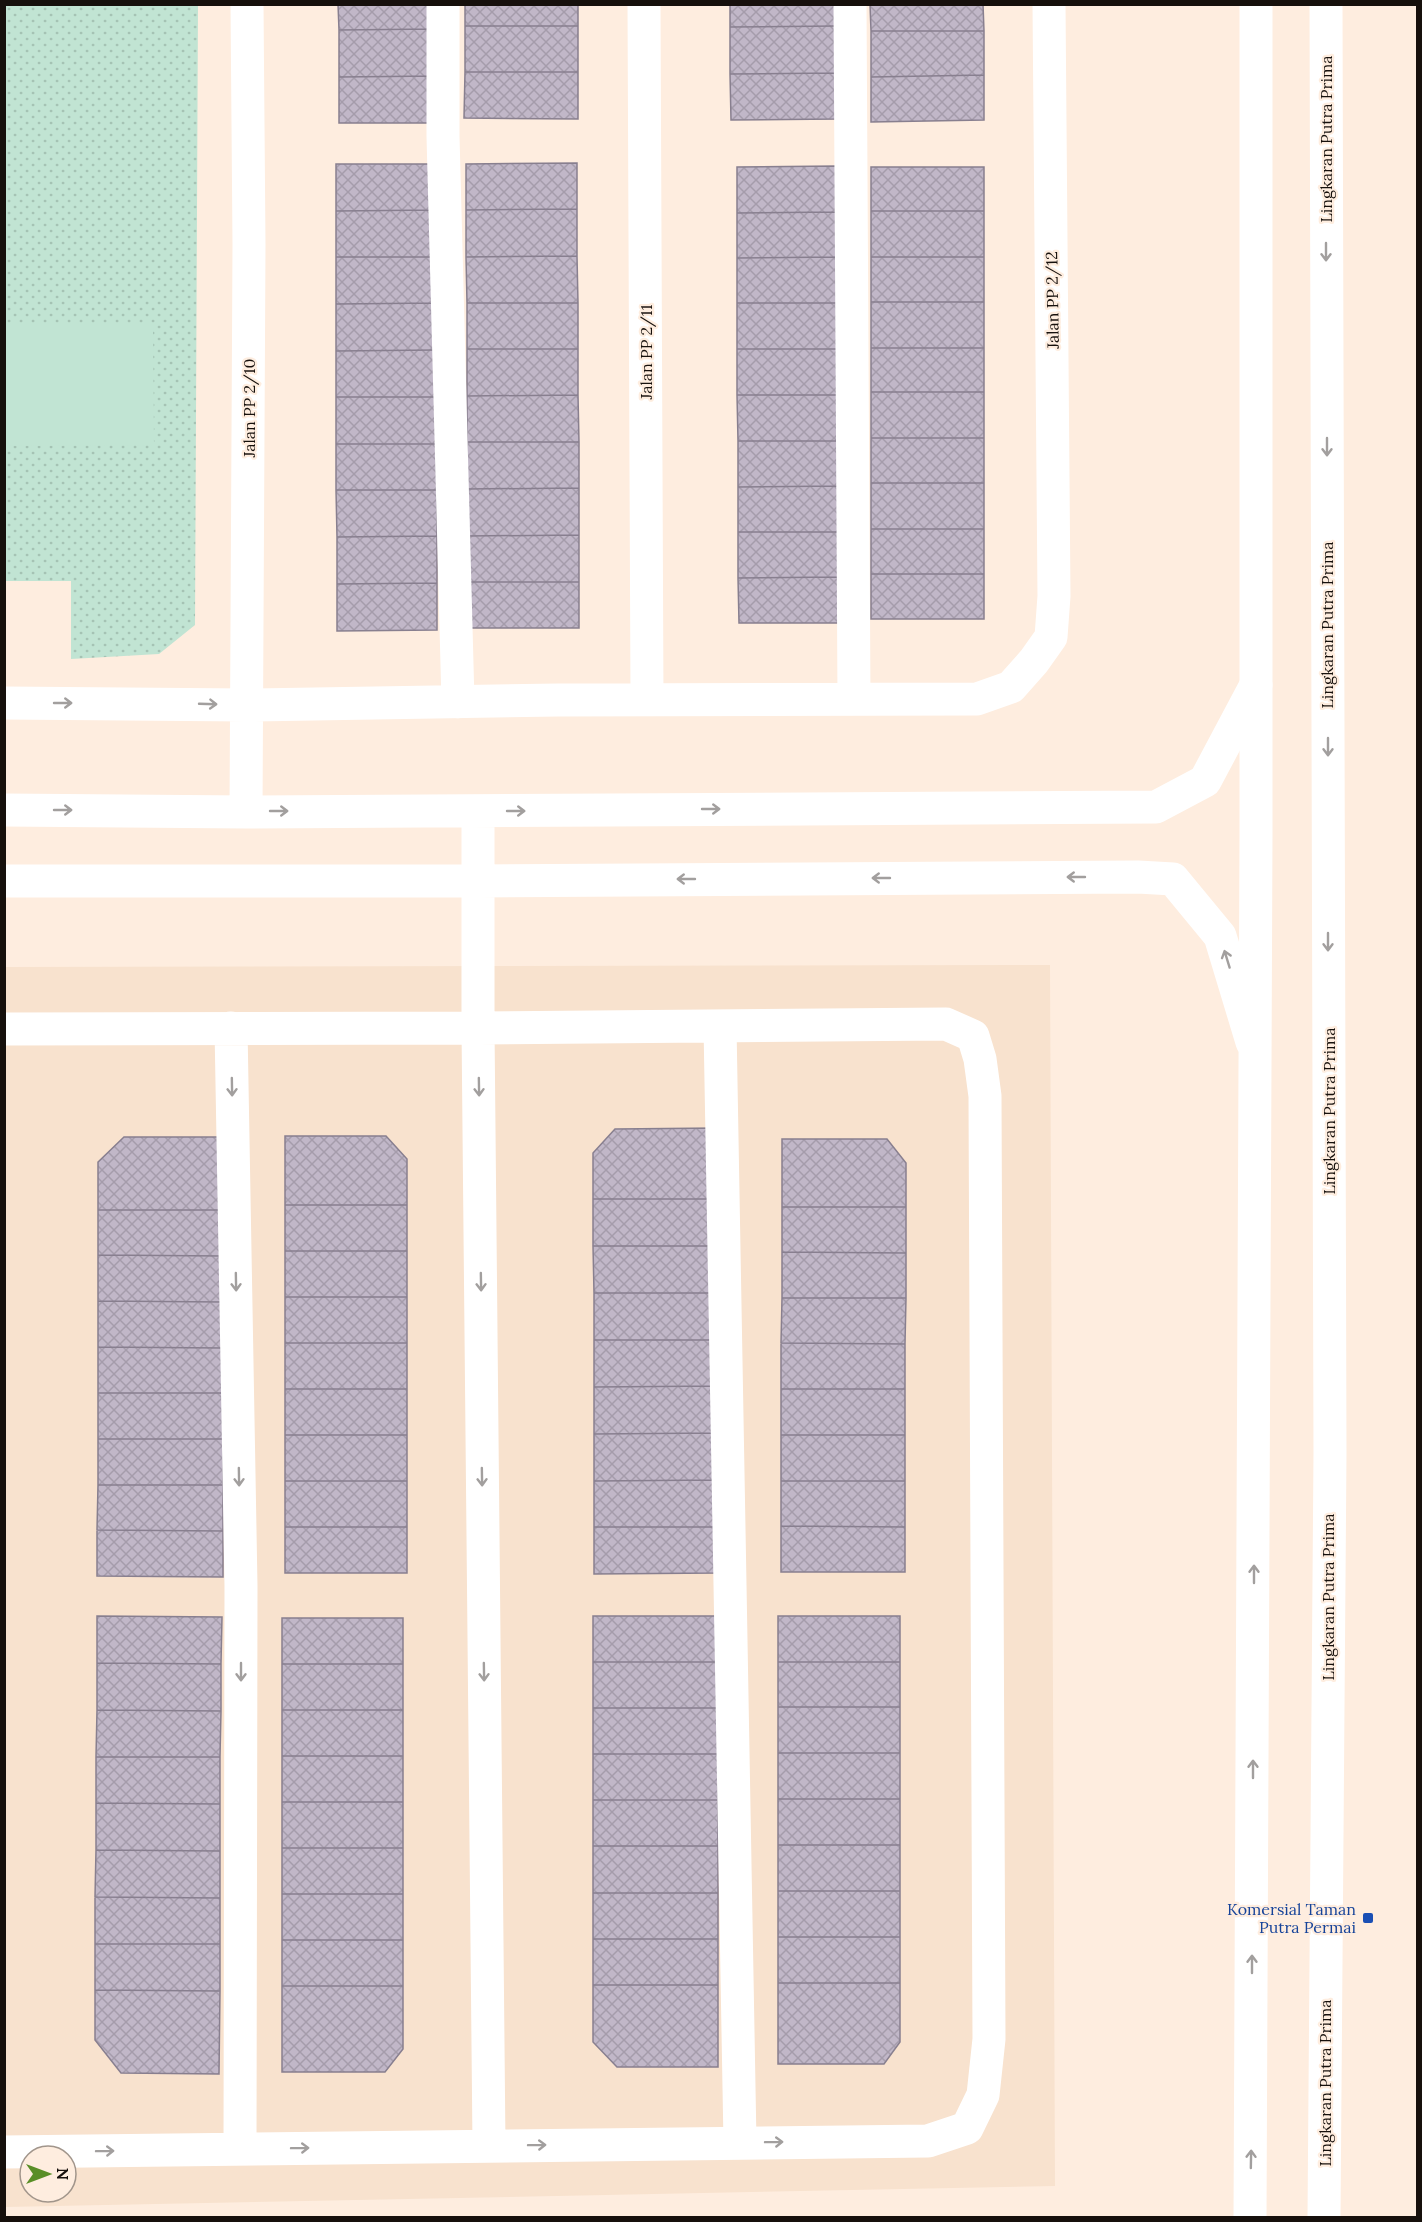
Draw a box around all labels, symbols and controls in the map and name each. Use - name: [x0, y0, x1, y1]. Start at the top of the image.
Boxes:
- street label: Lingkaran Putra Prima: [1316, 56, 1336, 222]
- one-way arrow: [1320, 241, 1332, 261]
- street label: Jalan PP 2/12: [1041, 251, 1064, 350]
- street label: Jalan PP 2/11: [636, 304, 657, 400]
- street label: Jalan PP 2/10: [239, 358, 260, 459]
- one-way arrow: [1321, 436, 1333, 456]
- street label: Lingkaran Putra Prima: [1317, 542, 1337, 708]
- one-way arrow: [53, 697, 72, 709]
- one-way arrow: [197, 698, 217, 710]
- one-way arrow: [1322, 736, 1334, 756]
- one-way arrow: [700, 804, 720, 815]
- one-way arrow: [52, 805, 72, 816]
- one-way arrow: [268, 805, 288, 817]
- one-way arrow: [505, 805, 525, 816]
- one-way arrow: [1066, 871, 1086, 883]
- one-way arrow: [871, 872, 891, 884]
- one-way arrow: [676, 873, 696, 885]
- one-way arrow: [1322, 931, 1334, 951]
- one-way arrow: [1221, 950, 1232, 969]
- street label: Lingkaran Putra Prima: [1319, 1028, 1339, 1194]
- one-way arrow: [226, 1076, 238, 1096]
- one-way arrow: [473, 1076, 485, 1096]
- one-way arrow: [230, 1271, 241, 1291]
- one-way arrow: [475, 1271, 486, 1291]
- one-way arrow: [233, 1466, 245, 1486]
- one-way arrow: [476, 1466, 488, 1486]
- street label: Lingkaran Putra Prima: [1318, 1514, 1338, 1680]
- one-way arrow: [1248, 1565, 1260, 1585]
- one-way arrow: [235, 1661, 247, 1681]
- one-way arrow: [478, 1661, 490, 1681]
- one-way arrow: [1247, 1760, 1259, 1780]
- place label: Komersial Taman Putra Permai: [1227, 1899, 1356, 1937]
- marker: Komersial Taman Putra Permai: [1361, 1911, 1375, 1925]
- one-way arrow: [1246, 1955, 1258, 1975]
- street label: Lingkaran Putra Prima: [1315, 2000, 1335, 2166]
- one-way arrow: [763, 2137, 783, 2148]
- one-way arrow: [526, 2139, 546, 2151]
- one-way arrow: [289, 2142, 309, 2154]
- north arrow: [18, 2144, 78, 2204]
- one-way arrow: [94, 2145, 114, 2157]
- one-way arrow: [1245, 2150, 1257, 2170]
- text: N: [53, 2168, 73, 2180]

